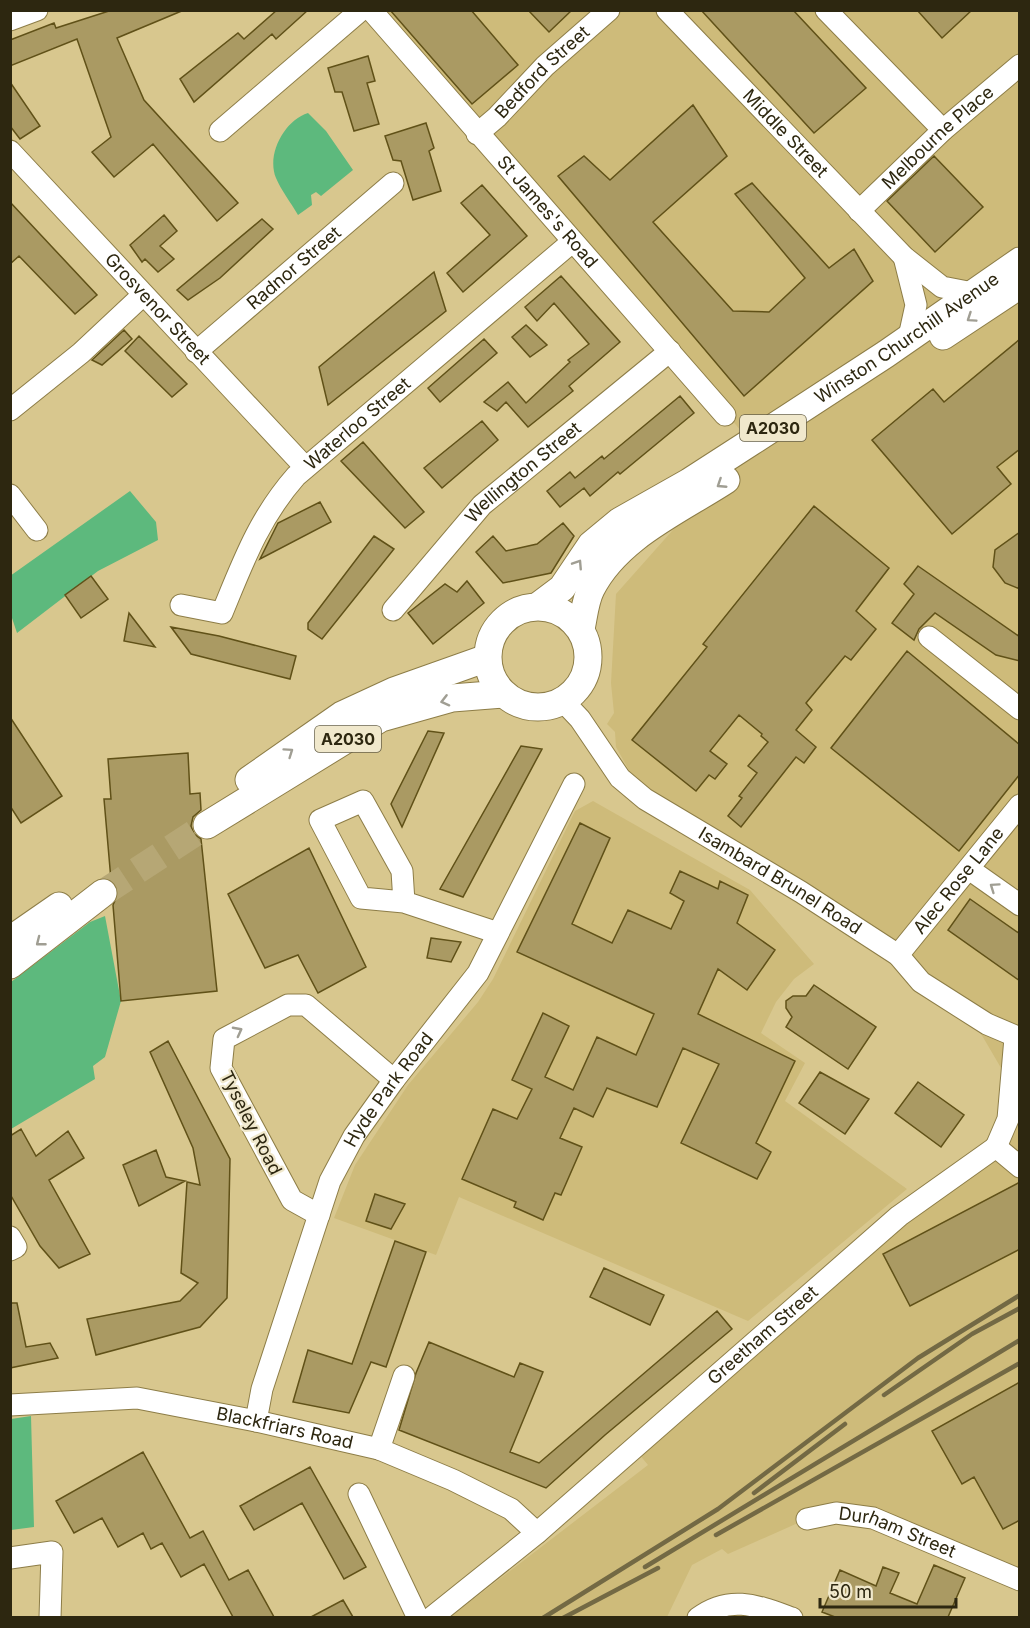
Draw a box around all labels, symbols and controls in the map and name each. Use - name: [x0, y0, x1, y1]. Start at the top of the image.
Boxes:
- street label: Bedford Street: [490, 21, 593, 122]
- street label: Melbourne Place: [877, 81, 998, 193]
- street label: Middle Street: [739, 85, 833, 181]
- street label: St James's Road: [493, 151, 602, 272]
- street label: Radnor Street: [242, 222, 345, 314]
- street label: Grosvenor Street: [101, 249, 215, 369]
- street label: Winston Churchill Avenue: [811, 268, 1003, 407]
- one-way arrow: [967, 311, 978, 322]
- street label: Waterloo Street: [300, 373, 414, 474]
- road number: A2030: [740, 415, 806, 441]
- street label: Wellington Street: [461, 417, 585, 527]
- one-way arrow: [717, 476, 727, 488]
- one-way arrow: [571, 560, 582, 571]
- one-way arrow: [441, 693, 451, 706]
- road number: A2030: [315, 726, 381, 752]
- one-way arrow: [282, 748, 293, 759]
- street label: Isambard Brunel Road: [695, 822, 866, 938]
- street label: Alec Rose Lane: [909, 823, 1008, 938]
- one-way arrow: [990, 883, 1001, 894]
- one-way arrow: [36, 934, 47, 945]
- one-way arrow: [232, 1027, 242, 1038]
- street label: Hyde Park Road: [339, 1028, 437, 1150]
- street label: Tyseley Road: [216, 1067, 287, 1178]
- street label: Greetham Street: [703, 1281, 822, 1389]
- street label: Blackfriars Road: [215, 1403, 355, 1453]
- street label: Durham Street: [837, 1502, 959, 1562]
- scale bar: [820, 1571, 956, 1609]
- text: 50 m: [829, 1581, 872, 1602]

